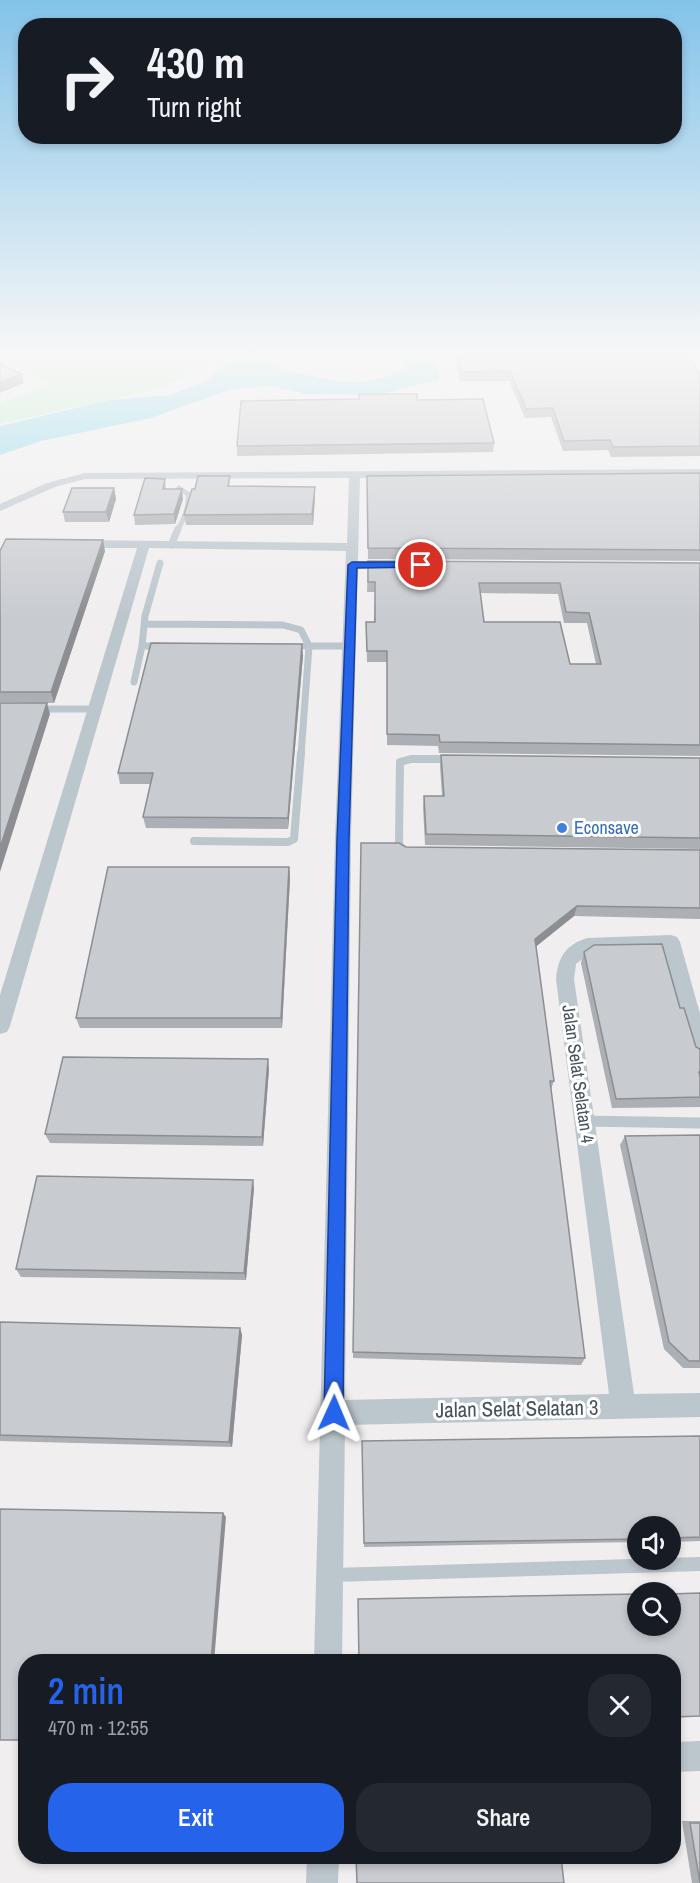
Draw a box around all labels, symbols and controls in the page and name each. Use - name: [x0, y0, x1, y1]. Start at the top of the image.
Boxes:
- text: 430 m: [147, 35, 245, 91]
- icon: right: [48, 42, 126, 120]
- text: Turn right: [147, 89, 241, 125]
- pin: [395, 539, 446, 590]
- icon: arrive: [404, 548, 437, 581]
- place label: Econsave: [574, 815, 639, 840]
- marker: Econsave: [555, 821, 569, 835]
- street label: Jalan Selat Selatan 4: [556, 1003, 601, 1145]
- position arrow: [302, 1381, 366, 1445]
- street label: Jalan Selat Selatan 3: [435, 1393, 599, 1424]
- map controls: [627, 1516, 681, 1636]
- button: sound: [627, 1516, 681, 1570]
- button: search: [627, 1582, 681, 1636]
- text: 2 min: [48, 1667, 124, 1715]
- button: close: [588, 1674, 651, 1737]
- text: 470 m · 12:55: [48, 1714, 148, 1741]
- button: Exit: [48, 1783, 344, 1852]
- button: Share: [356, 1783, 651, 1852]

